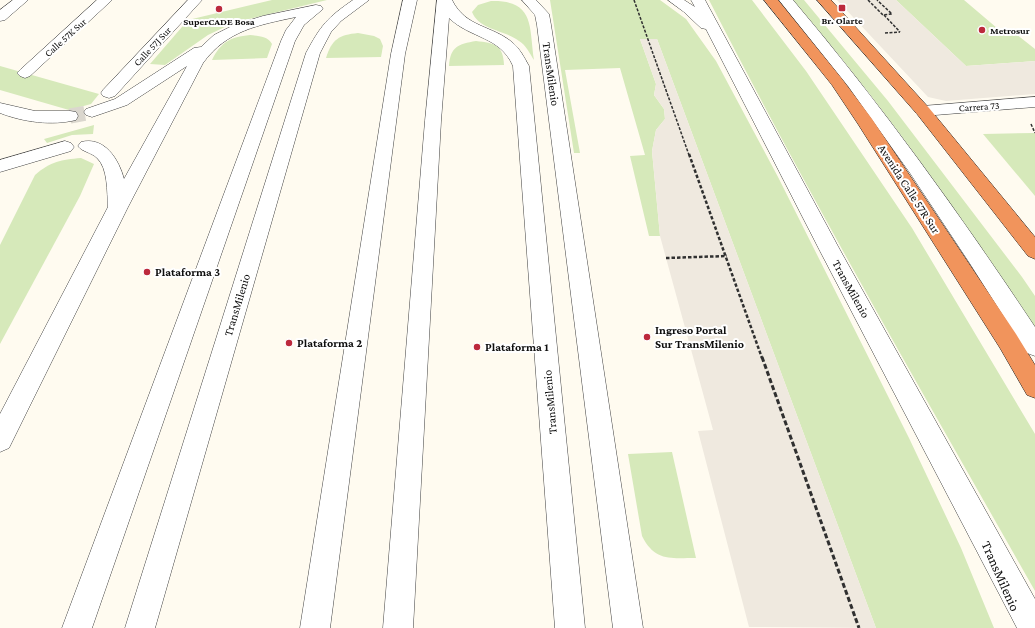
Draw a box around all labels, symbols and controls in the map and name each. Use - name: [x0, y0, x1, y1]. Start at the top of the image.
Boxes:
- marker: Br. Olarte: [837, 3, 847, 13]
- marker: SuperCADE Bosa: [214, 4, 224, 14]
- place label: Br. Olarte: [821, 15, 863, 26]
- street label: Calle 57K Sur: [42, 16, 89, 59]
- place label: SuperCADE Bosa: [183, 16, 255, 27]
- street label: Calle 57J Sur: [131, 24, 174, 68]
- marker: Metrosur: [977, 25, 987, 35]
- place label: Metrosur: [990, 25, 1030, 36]
- street label: TransMilenio: [540, 41, 562, 107]
- street label: Carrera 73: [958, 100, 1000, 113]
- street label: Avenida Calle 57R Sur: [875, 142, 943, 237]
- street label: TransMilenio: [829, 257, 873, 321]
- place label: Plataforma 3: [155, 265, 220, 279]
- marker: Plataforma 3: [142, 267, 152, 277]
- street label: TransMilenio: [221, 272, 253, 338]
- place label: Ingreso Portal Sur TransMilenio: [655, 323, 744, 351]
- marker: Ingreso Portal Sur TransMilenio: [642, 332, 652, 342]
- place label: Plataforma 2: [297, 336, 362, 350]
- marker: Plataforma 2: [284, 338, 294, 348]
- place label: Plataforma 1: [485, 340, 549, 354]
- marker: Plataforma 1: [472, 342, 482, 352]
- street label: TransMilenio: [540, 369, 560, 435]
- street label: TransMilenio: [978, 538, 1024, 614]

